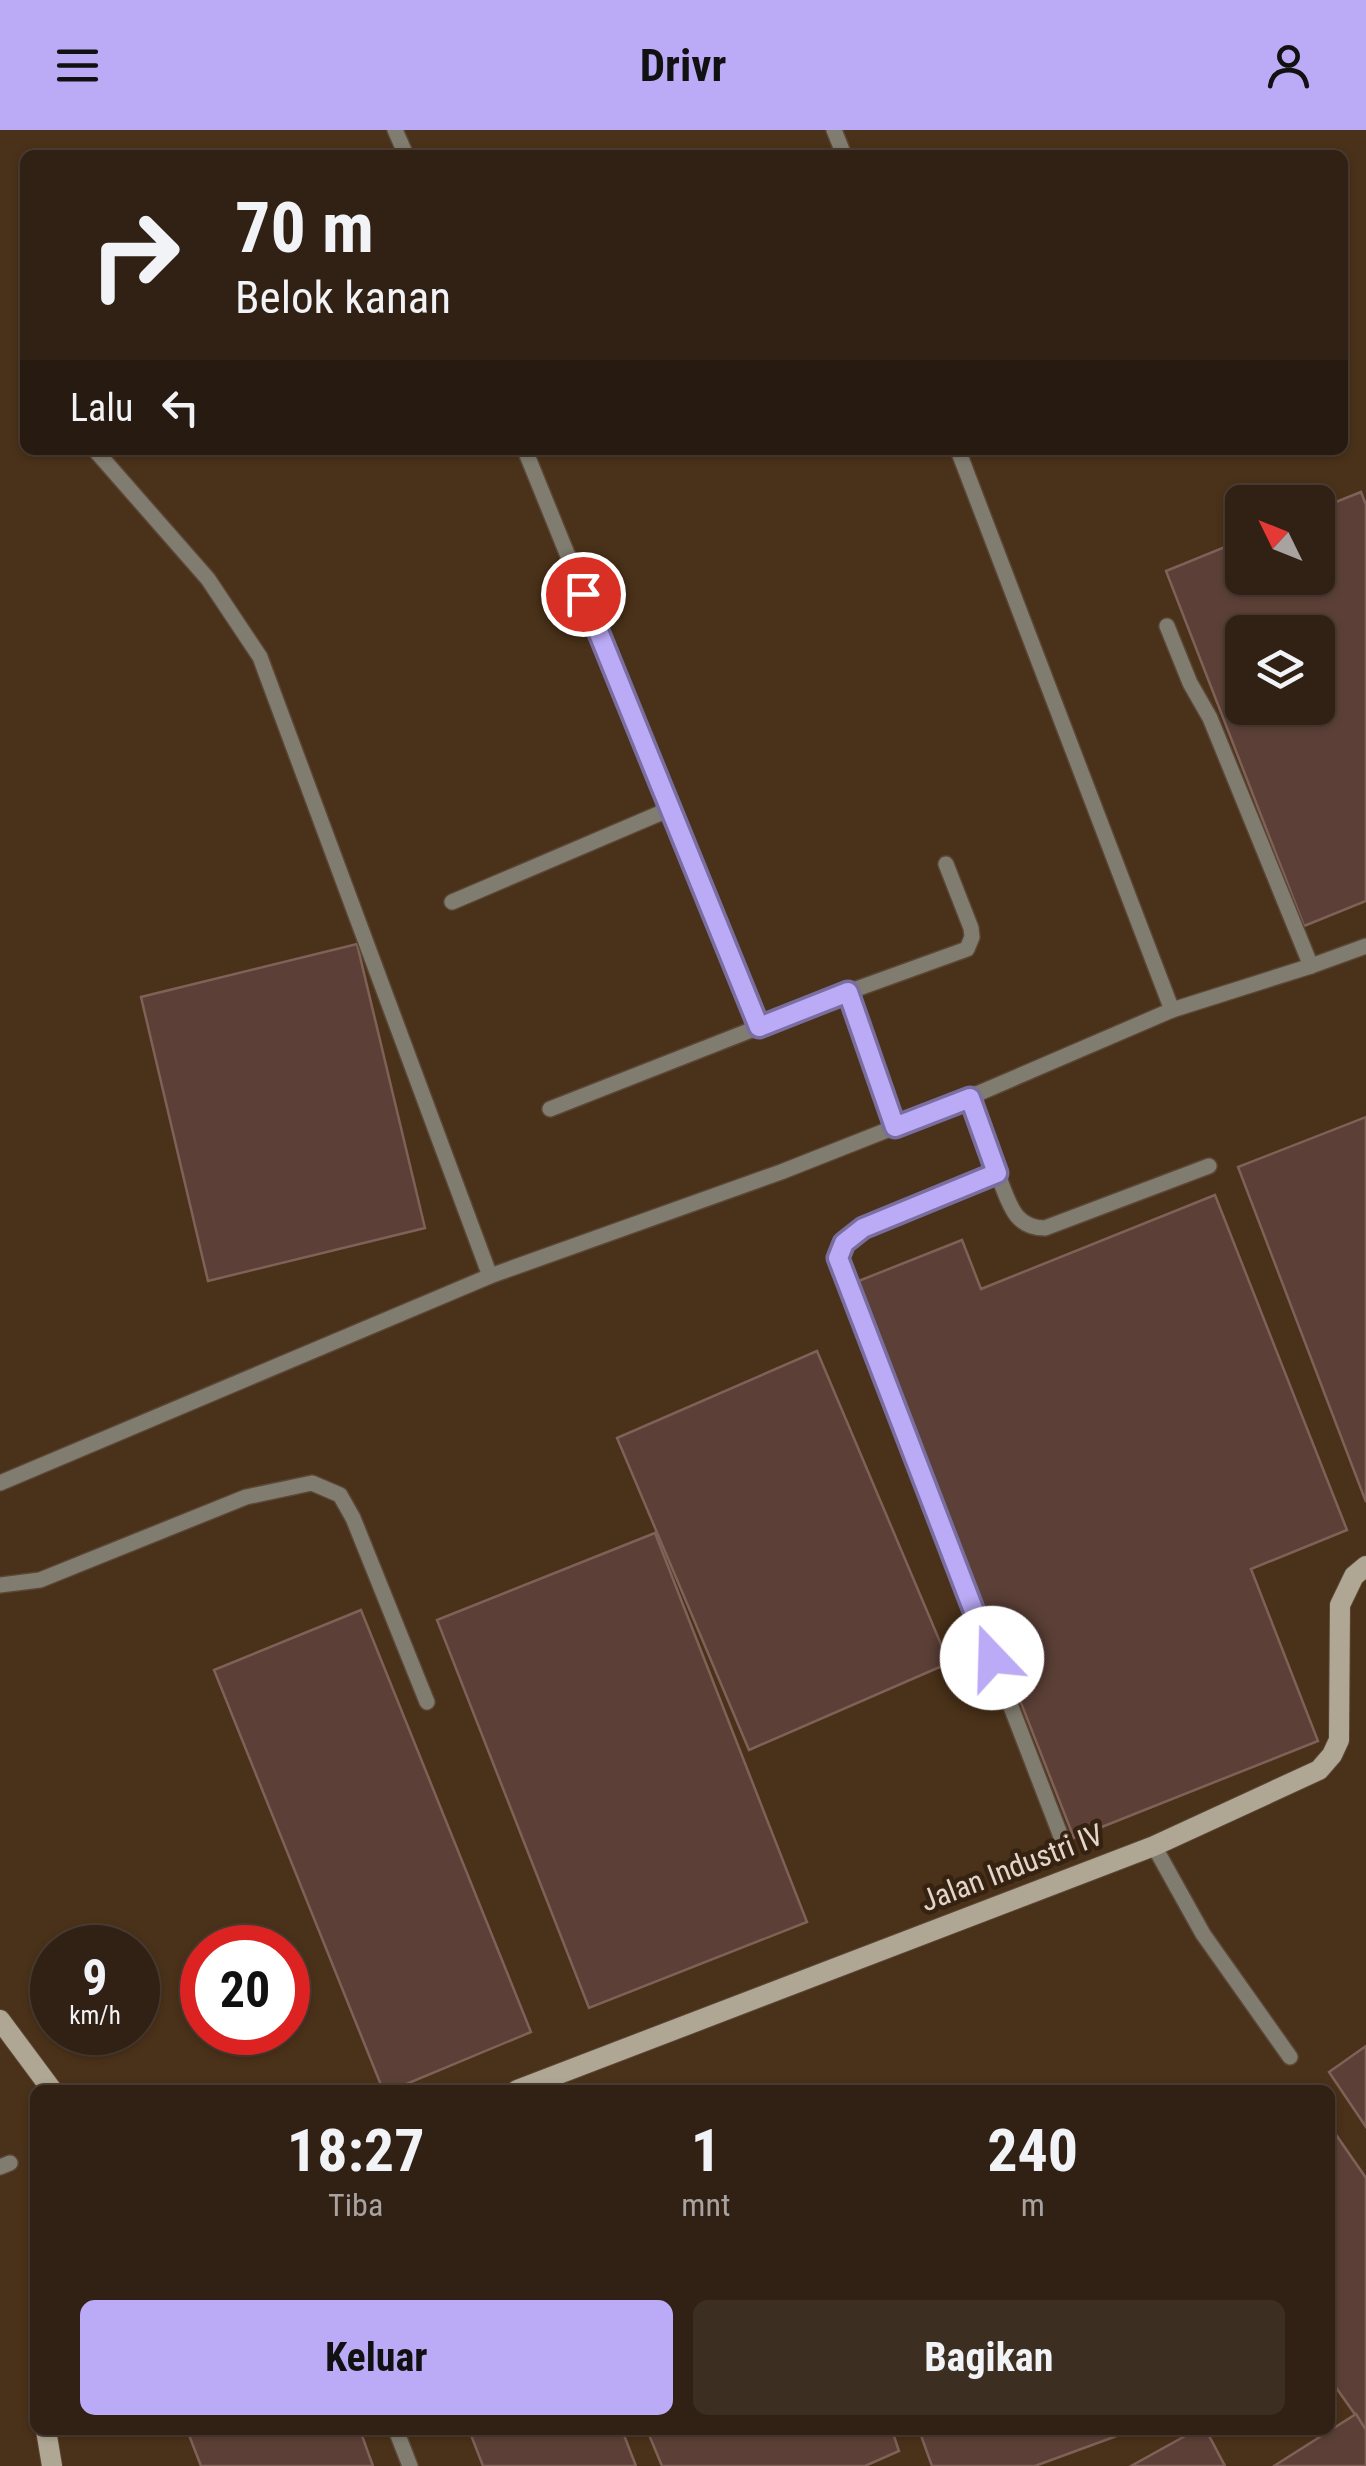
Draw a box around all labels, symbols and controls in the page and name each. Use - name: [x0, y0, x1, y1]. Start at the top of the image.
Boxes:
- icon: menu: [50, 38, 105, 93]
- icon: person: [1261, 38, 1316, 93]
- text: Drivr: [640, 39, 726, 92]
- text: 70 m: [235, 187, 374, 269]
- icon: right: [70, 190, 200, 320]
- text: Belok kanan: [235, 271, 451, 324]
- icon: left: [153, 380, 208, 435]
- text: Lalu: [70, 386, 133, 430]
- north arrow: [1225, 485, 1335, 595]
- map controls: [1225, 485, 1335, 725]
- pin: [541, 552, 626, 637]
- icon: arrive: [556, 567, 611, 622]
- button: layers: [1225, 615, 1335, 725]
- position arrow: [940, 1606, 1044, 1710]
- street label: Jalan Industri IV: [916, 1817, 1108, 1918]
- speed limit sign: 20: [180, 1925, 310, 2055]
- text: 9: [82, 1949, 108, 2007]
- text: km/h: [69, 2001, 121, 2030]
- text: 18:27: [287, 2115, 425, 2186]
- text: 1: [691, 2115, 721, 2186]
- text: 240: [987, 2115, 1078, 2186]
- text: Tiba: [328, 2186, 383, 2224]
- text: mnt: [681, 2186, 730, 2224]
- text: m: [1021, 2186, 1045, 2224]
- button: Keluar: [80, 2300, 673, 2415]
- button: Bagikan: [693, 2300, 1285, 2415]

